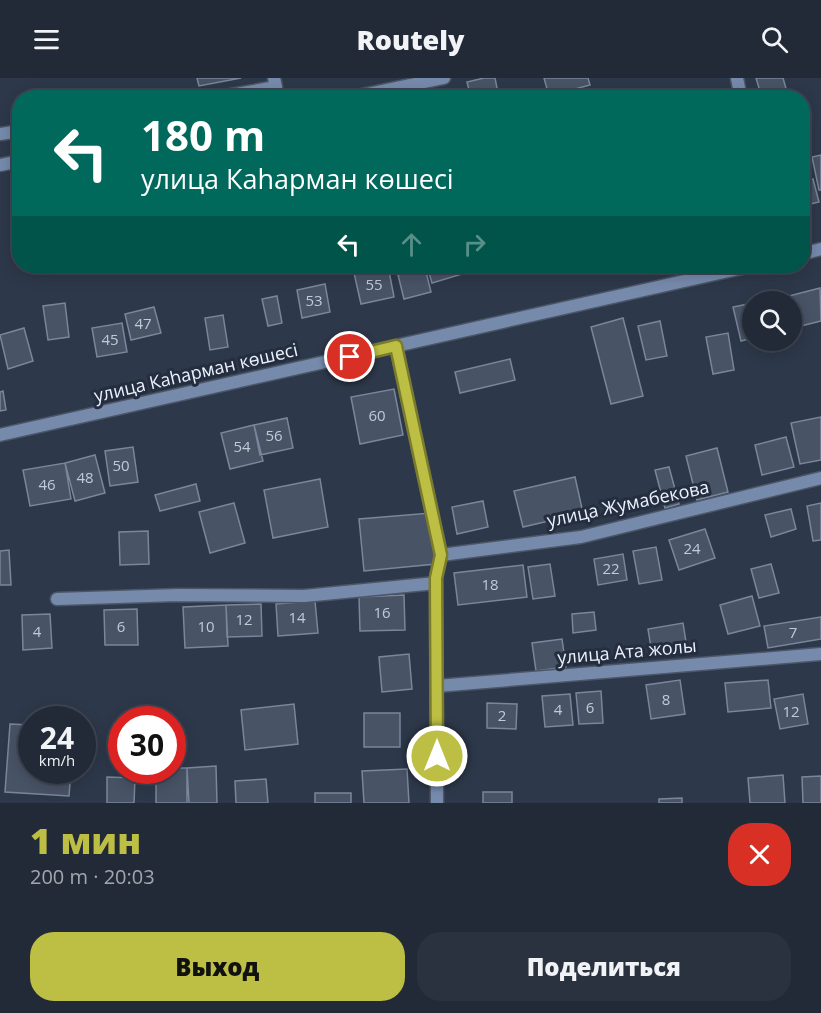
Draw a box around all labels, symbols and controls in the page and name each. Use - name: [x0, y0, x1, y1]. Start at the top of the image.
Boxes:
- text: Routely: [357, 21, 464, 58]
- icon: menu: [30, 23, 63, 56]
- icon: search: [758, 23, 791, 56]
- text: 180 m: [141, 106, 265, 163]
- icon: left: [42, 114, 120, 192]
- text: улица Каһарман көшесі: [141, 160, 454, 197]
- icon: left: [332, 228, 365, 261]
- icon: ahead: [395, 228, 428, 261]
- icon: right: [458, 228, 491, 261]
- house number: 55: [365, 274, 383, 294]
- house number: 53: [305, 290, 323, 310]
- map controls: [742, 291, 802, 351]
- button: search: [742, 291, 802, 351]
- house number: 47: [134, 313, 152, 333]
- house number: 45: [101, 329, 119, 349]
- pin: [324, 331, 375, 382]
- street label: улица Каһарман көшесі: [92, 337, 300, 407]
- icon: arrive: [333, 340, 366, 373]
- house number: 60: [368, 405, 386, 425]
- house number: 56: [265, 425, 283, 445]
- house number: 54: [233, 436, 251, 456]
- house number: 50: [112, 455, 130, 475]
- house number: 48: [76, 467, 94, 487]
- house number: 46: [38, 474, 56, 494]
- street label: улица Жумабекова: [544, 474, 711, 532]
- house number: 24: [683, 538, 701, 558]
- house number: 22: [602, 558, 620, 578]
- house number: 18: [481, 574, 499, 594]
- house number: 16: [373, 602, 391, 622]
- house number: 14: [288, 607, 306, 627]
- house number: 12: [235, 609, 253, 629]
- house number: 6: [117, 616, 125, 636]
- house number: 10: [197, 616, 215, 636]
- house number: 4: [33, 621, 42, 641]
- house number: 7: [789, 622, 797, 642]
- street label: улица Ата жолы: [556, 633, 697, 669]
- house number: 8: [662, 689, 670, 709]
- house number: 6: [586, 697, 594, 717]
- house number: 4: [554, 699, 563, 719]
- house number: 12: [782, 701, 800, 721]
- house number: 2: [498, 705, 506, 725]
- speed limit sign: 30: [108, 706, 186, 784]
- text: 24: [40, 717, 74, 758]
- position arrow: [405, 724, 469, 788]
- text: km/h: [39, 750, 75, 770]
- text: 1 мин: [30, 816, 141, 865]
- button: close: [728, 823, 791, 886]
- text: 200 m · 20:03: [30, 863, 155, 890]
- button: Выход: [30, 932, 405, 1001]
- button: Поделиться: [417, 932, 791, 1001]

